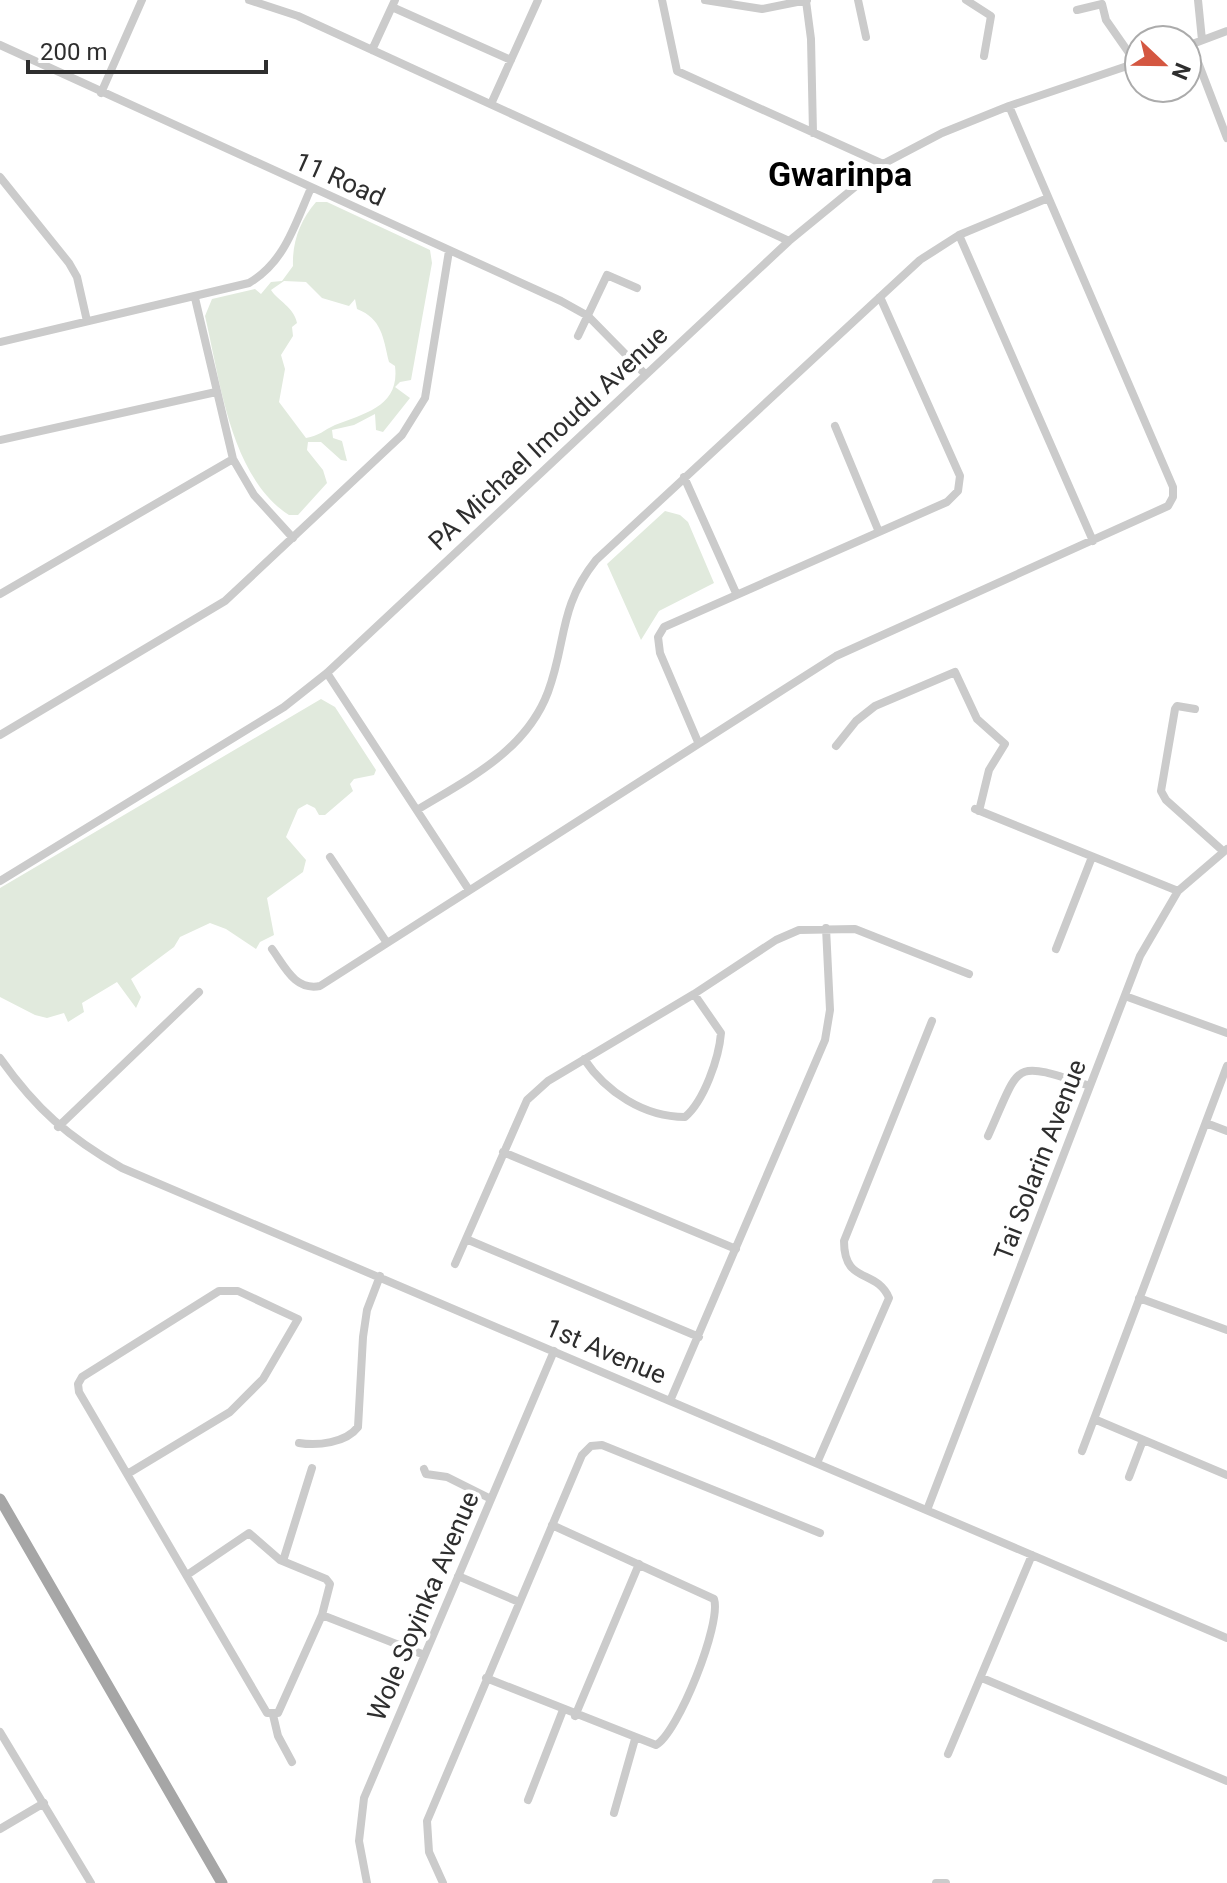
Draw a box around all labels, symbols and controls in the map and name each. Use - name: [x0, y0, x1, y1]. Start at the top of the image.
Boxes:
- scale bar: [28, 24, 266, 74]
- north arrow: [1123, 24, 1203, 104]
- text: 200 m: [40, 38, 107, 66]
- text: N: [1167, 59, 1196, 83]
- street label: 11 Road: [290, 146, 390, 212]
- district label: Gwarinpa: [768, 154, 912, 194]
- street label: PA Michael Imoudu Avenue: [423, 320, 673, 556]
- street label: Tai Solarin Avenue: [988, 1055, 1092, 1265]
- street label: 1st Avenue: [541, 1312, 671, 1390]
- street label: Wole Soyinka Avenue: [361, 1487, 485, 1725]

